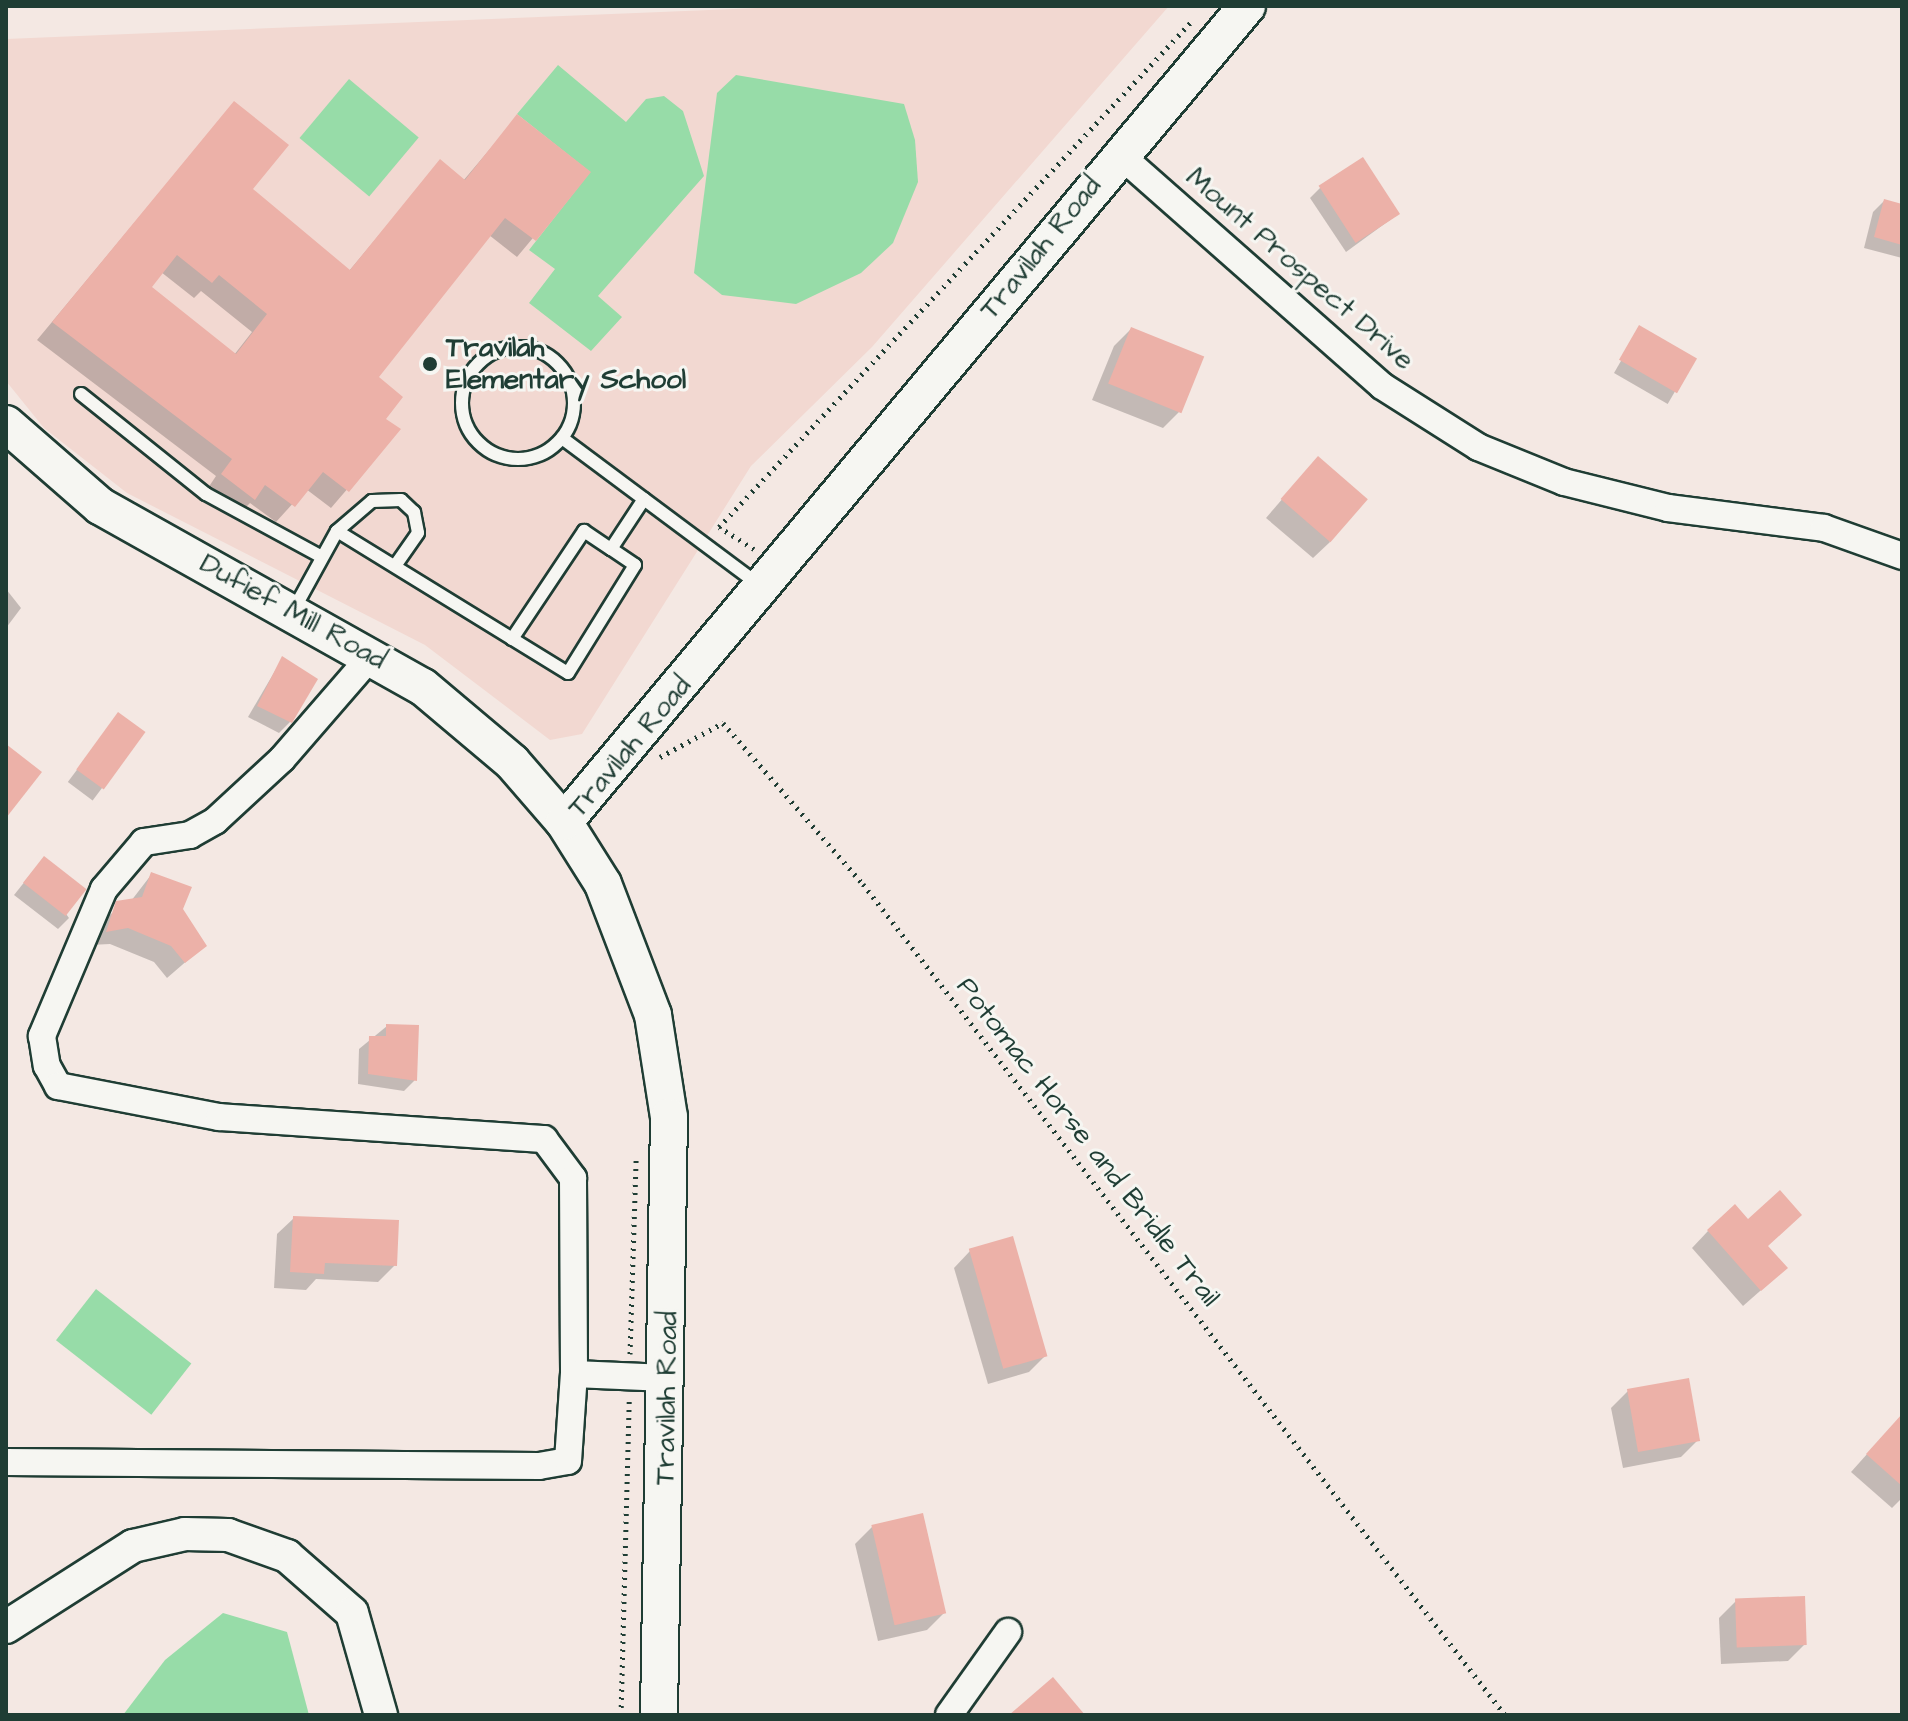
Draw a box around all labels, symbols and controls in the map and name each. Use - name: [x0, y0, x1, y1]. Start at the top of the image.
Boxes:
- street label: Mount Prospect Drive: [1179, 161, 1421, 377]
- street label: Travilah Road: [973, 170, 1109, 326]
- place label: Travilah Elementary School: [446, 331, 686, 397]
- marker: Travilah Elementary School: [421, 355, 439, 373]
- street label: Dufief Mill Road: [194, 547, 392, 677]
- street label: Travilah Road: [561, 670, 699, 824]
- street label: Potomac Horse and Bridle Trail: [949, 971, 1227, 1313]
- street label: Travilah Road: [649, 1311, 685, 1485]

